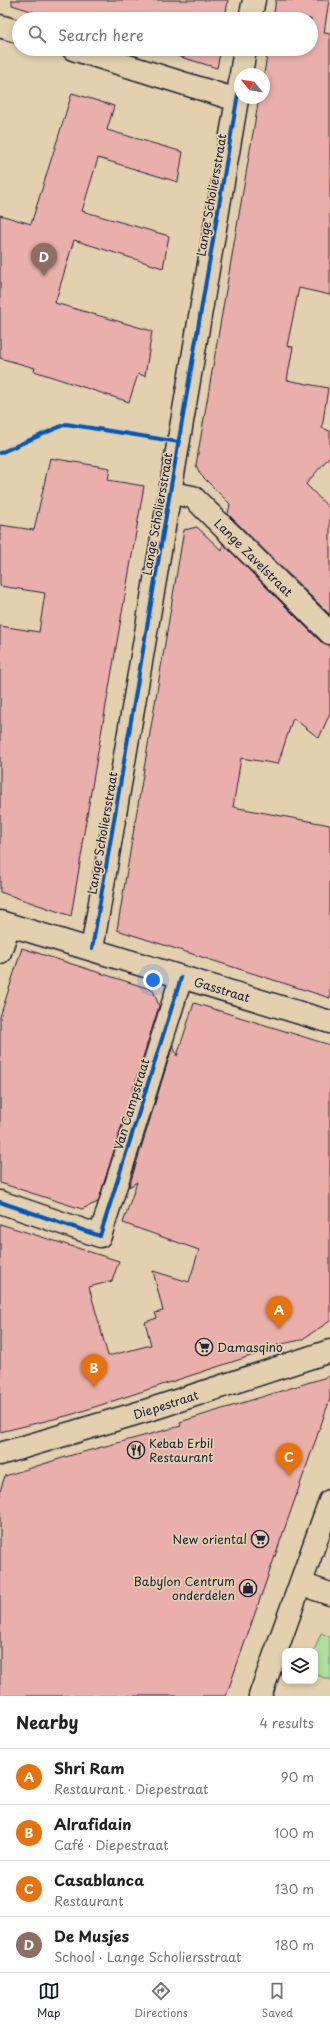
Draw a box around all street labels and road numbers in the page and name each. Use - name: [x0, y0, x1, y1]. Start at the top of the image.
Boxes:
- street label: Lange Scholiersstraat: [191, 132, 231, 258]
- street label: Lange Scholiersstraat: [137, 451, 177, 577]
- street label: Lange Zavelstraat: [211, 514, 297, 600]
- street label: Lange Scholiersstraat: [82, 770, 122, 896]
- street label: Gasstraat: [192, 972, 252, 1006]
- street label: Van Campstraat: [109, 1056, 153, 1152]
- street label: Diepestraat: [131, 1385, 201, 1423]

